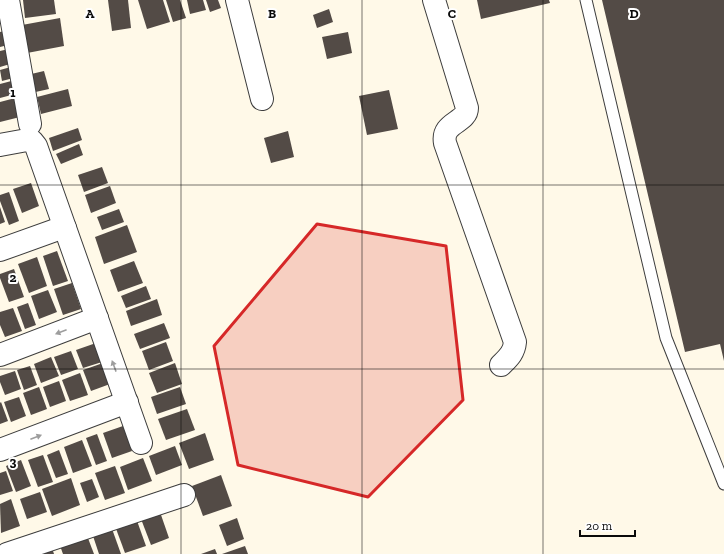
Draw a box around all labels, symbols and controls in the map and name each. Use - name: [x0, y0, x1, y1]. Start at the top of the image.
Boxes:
- text: A: [86, 6, 95, 21]
- text: B: [268, 6, 276, 21]
- text: C: [448, 6, 456, 21]
- text: D: [629, 6, 639, 21]
- text: 1: [10, 85, 16, 100]
- text: 2: [10, 270, 17, 285]
- one-way arrow: [54, 329, 66, 335]
- one-way arrow: [111, 359, 117, 371]
- one-way arrow: [31, 433, 43, 439]
- text: 3: [10, 454, 17, 469]
- scale bar: [580, 512, 635, 538]
- text: 20 m: [586, 519, 613, 533]

